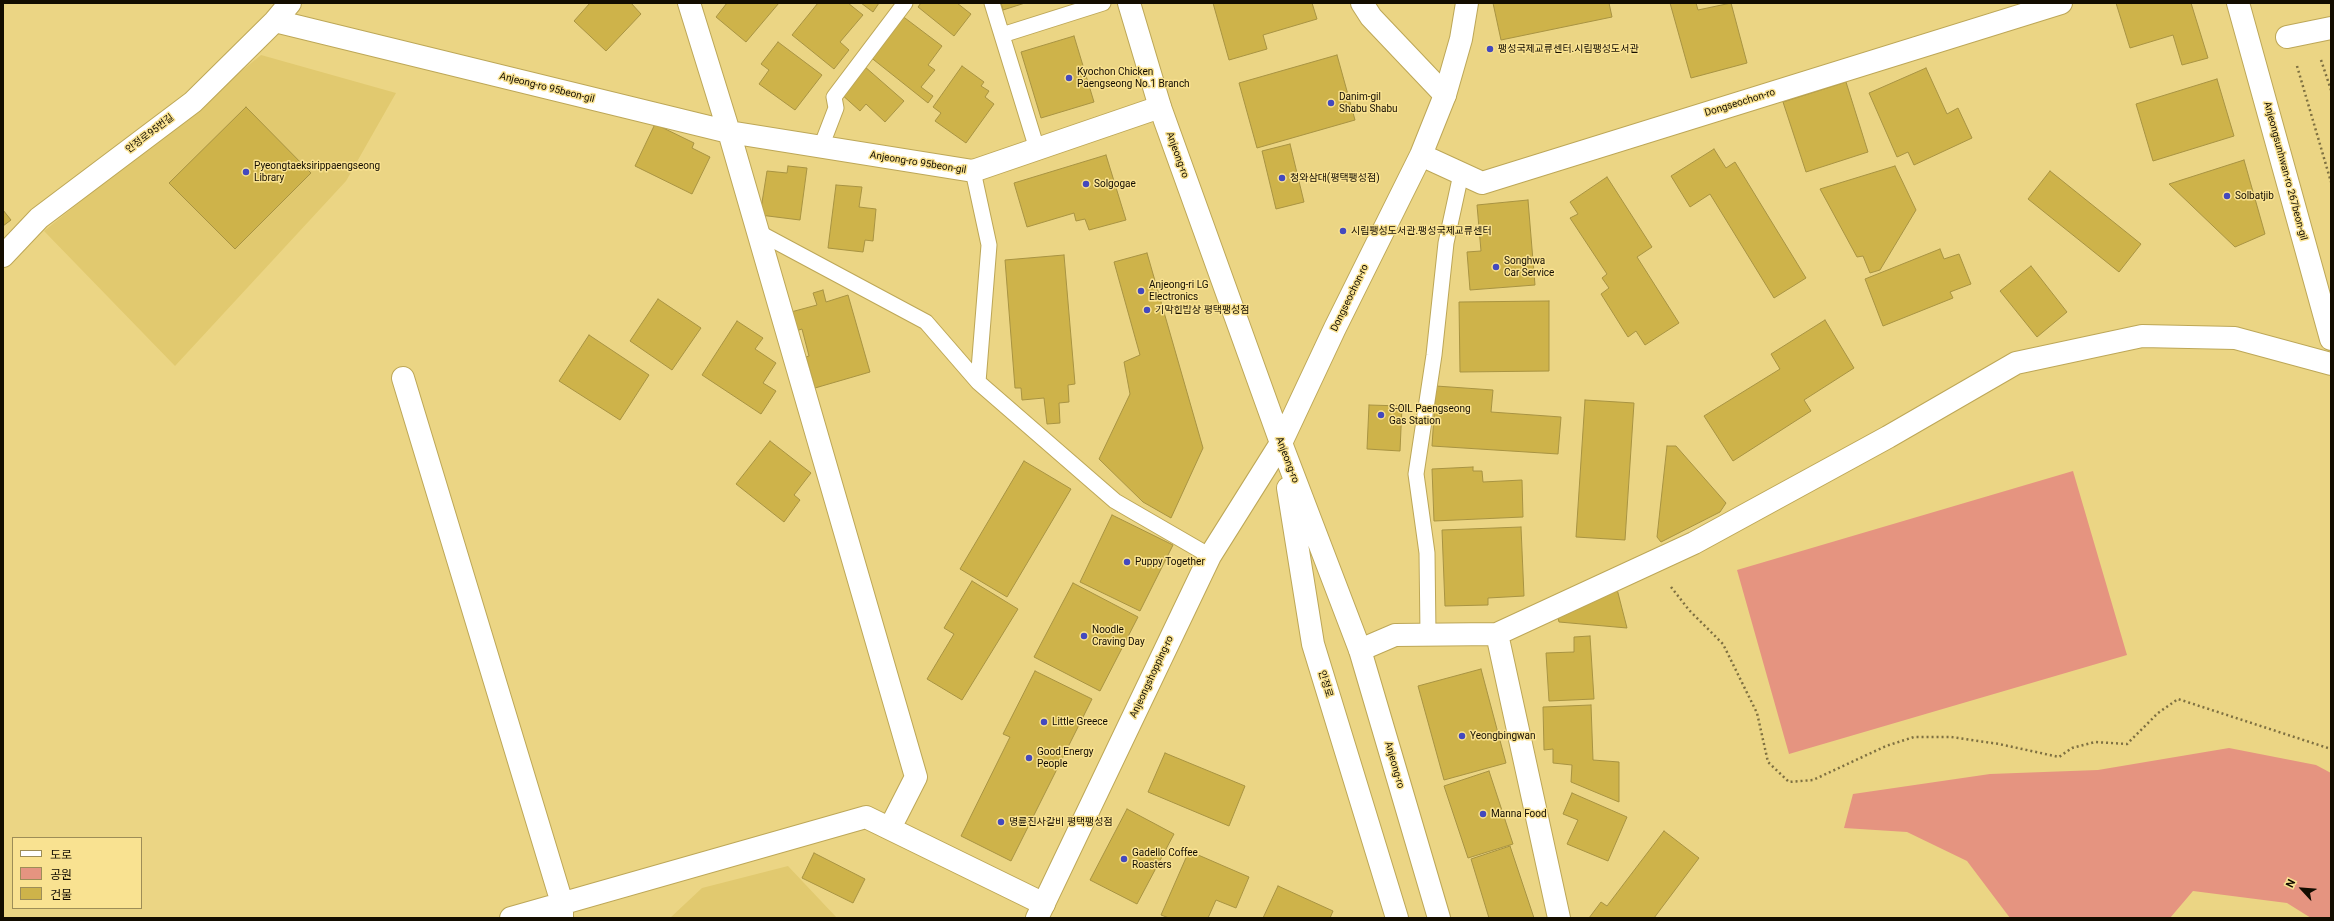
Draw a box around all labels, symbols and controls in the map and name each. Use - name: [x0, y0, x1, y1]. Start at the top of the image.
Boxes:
- place label: 팽성국제교류센터.시립팽성도서관: [1498, 43, 1639, 55]
- marker: 팽성국제교류센터.시립팽성도서관: [1485, 44, 1495, 54]
- place label: Kyochon Chicken Paengseong No.1 Branch: [1077, 66, 1190, 90]
- street label: Anjeong-ro 95beon-gil: [498, 70, 596, 106]
- marker: Kyochon Chicken Paengseong No.1 Branch: [1064, 73, 1074, 83]
- street label: Dongseochon-ro: [1703, 87, 1777, 119]
- place label: Danim-gil Shabu Shabu: [1339, 91, 1398, 114]
- marker: Danim-gil Shabu Shabu: [1326, 98, 1336, 108]
- street label: Anjeongsunhwan-ro 267beon-gil: [2261, 100, 2309, 242]
- street label: 안정로95번길: [124, 112, 176, 156]
- street label: Anjeong-ro: [1163, 130, 1191, 180]
- street label: Anjeong-ro 95beon-gil: [869, 149, 967, 177]
- place label: Pyeongtaeksirippaengseong Library: [254, 160, 380, 184]
- marker: Pyeongtaeksirippaengseong Library: [241, 167, 251, 177]
- place label: 청와삼대(평택팽성점): [1290, 172, 1380, 184]
- marker: 청와삼대(평택팽성점): [1277, 173, 1287, 183]
- place label: Solgogae: [1094, 178, 1136, 190]
- marker: Solgogae: [1081, 179, 1091, 189]
- place label: Solbatjib: [2235, 190, 2274, 202]
- marker: Solbatjib: [2222, 191, 2232, 201]
- place label: 시립팽성도서관.팽성국제교류센터: [1351, 225, 1492, 237]
- marker: 시립팽성도서관.팽성국제교류센터: [1338, 226, 1348, 236]
- place label: Songhwa Car Service: [1504, 255, 1554, 278]
- street label: Dongseochon-ro: [1329, 262, 1371, 334]
- marker: Songhwa Car Service: [1491, 262, 1501, 272]
- place label: Anjeong-ri LG Electronics: [1149, 279, 1209, 302]
- marker: Anjeong-ri LG Electronics: [1136, 286, 1146, 296]
- place label: 기막힌밥상 평택팽성점: [1155, 304, 1249, 316]
- marker: 기막힌밥상 평택팽성점: [1142, 305, 1152, 315]
- place label: S-OIL Paengseong Gas Station: [1389, 403, 1471, 426]
- marker: S-OIL Paengseong Gas Station: [1376, 410, 1386, 420]
- street label: Anjeong-ro: [1273, 435, 1301, 485]
- place label: Puppy Together: [1135, 556, 1205, 568]
- marker: Puppy Together: [1122, 557, 1132, 567]
- place label: Noodle Craving Day: [1092, 624, 1145, 648]
- marker: Noodle Craving Day: [1079, 631, 1089, 641]
- street label: Anjeongshopping-ro: [1128, 634, 1176, 720]
- street label: 안정로: [1315, 669, 1335, 699]
- place label: Little Greece: [1052, 716, 1108, 728]
- marker: Little Greece: [1039, 717, 1049, 727]
- place label: Yeongbingwan: [1470, 730, 1535, 742]
- marker: Yeongbingwan: [1457, 731, 1467, 741]
- street label: Anjeong-ro: [1382, 740, 1406, 790]
- place label: Good Energy People: [1037, 746, 1093, 770]
- marker: Good Energy People: [1024, 753, 1034, 763]
- place label: Manna Food: [1491, 808, 1547, 820]
- marker: Manna Food: [1478, 809, 1488, 819]
- place label: 명륜진사갈비 평택팽성점: [1009, 816, 1113, 828]
- marker: 명륜진사갈비 평택팽성점: [996, 817, 1006, 827]
- legend: [12, 837, 142, 909]
- place label: Gadello Coffee Roasters: [1132, 847, 1198, 870]
- text: 도로: [50, 848, 72, 862]
- marker: Gadello Coffee Roasters: [1119, 854, 1129, 864]
- text: 공원: [50, 868, 72, 882]
- north arrow: [2282, 869, 2322, 909]
- text: N: [2283, 877, 2298, 890]
- text: 건물: [50, 888, 72, 902]

